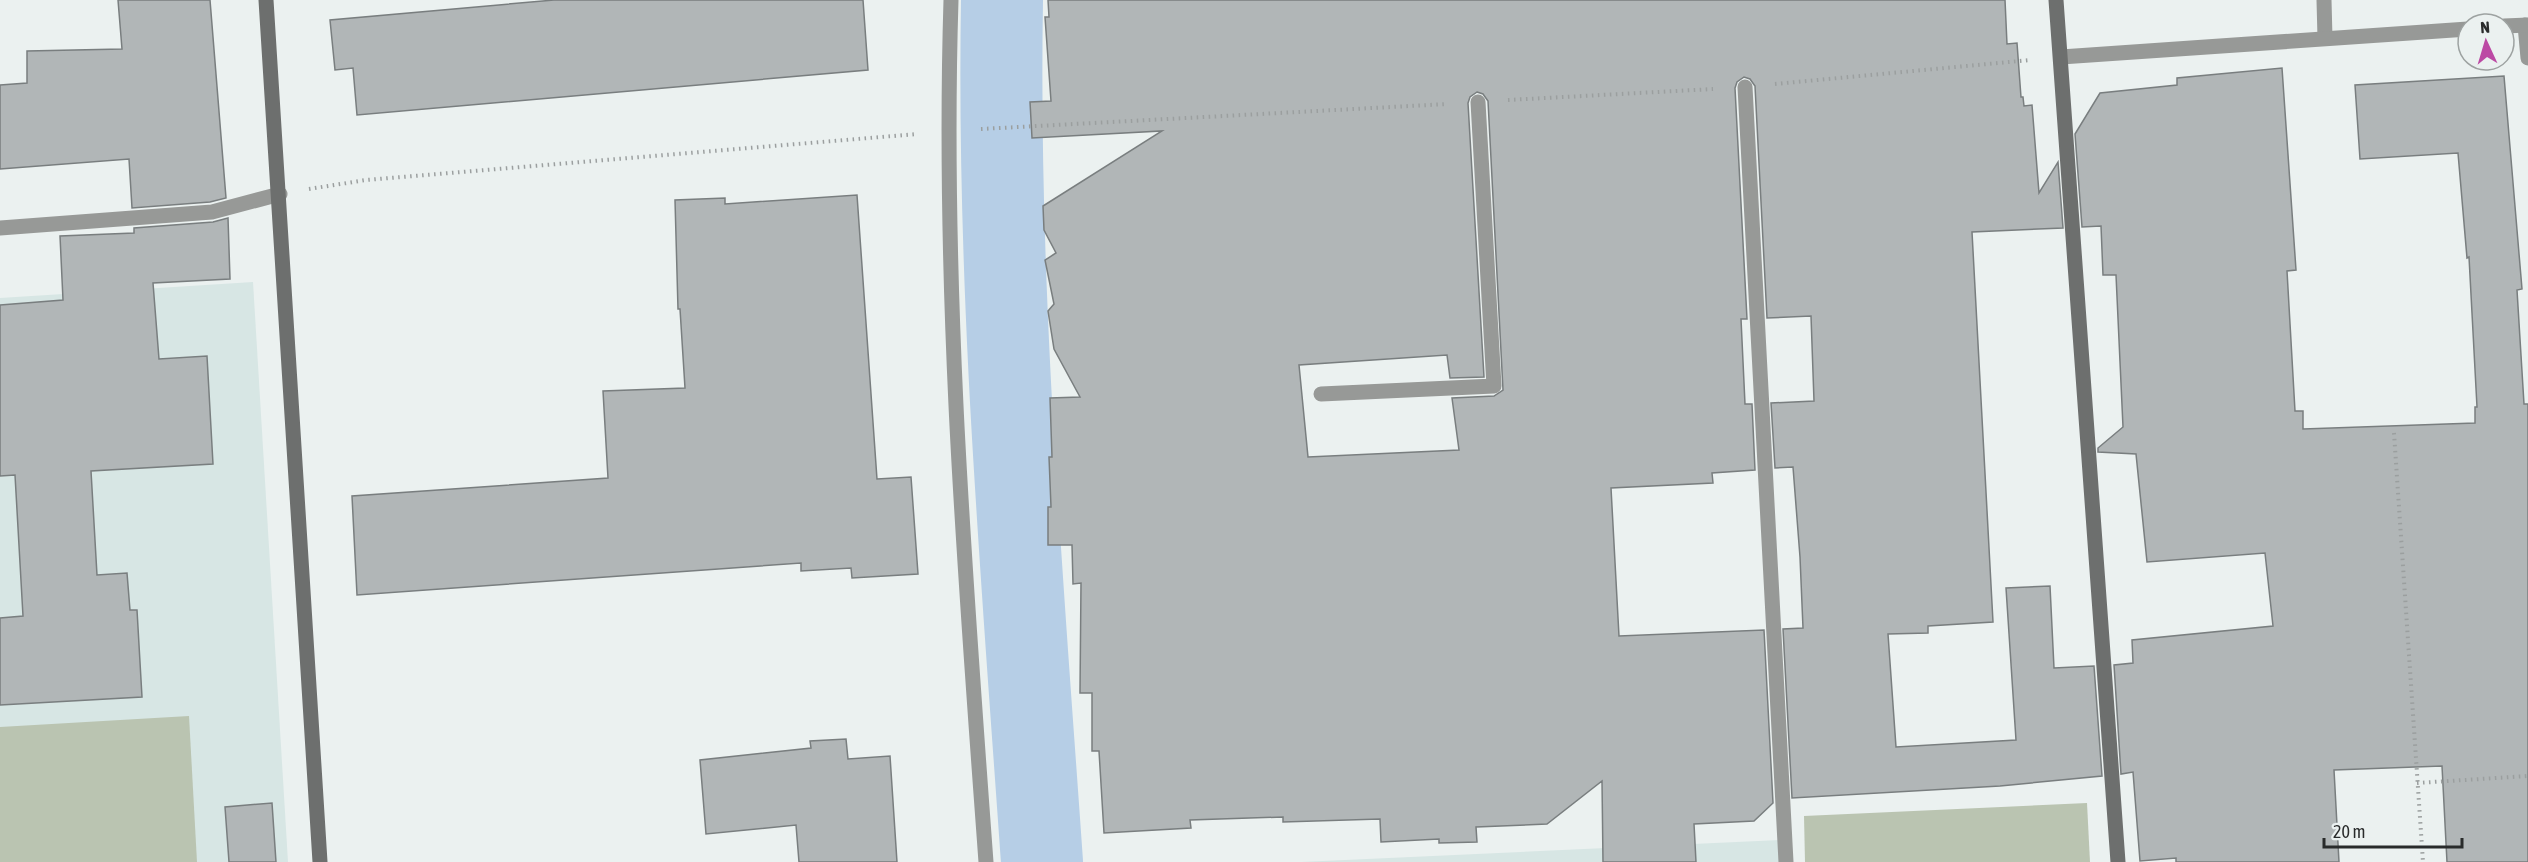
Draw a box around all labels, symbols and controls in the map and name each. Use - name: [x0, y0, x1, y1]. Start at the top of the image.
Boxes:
- north arrow: [2456, 12, 2516, 72]
- text: N: [2480, 18, 2490, 36]
- scale bar: [2324, 811, 2462, 849]
- text: 20 m: [2333, 821, 2365, 842]

